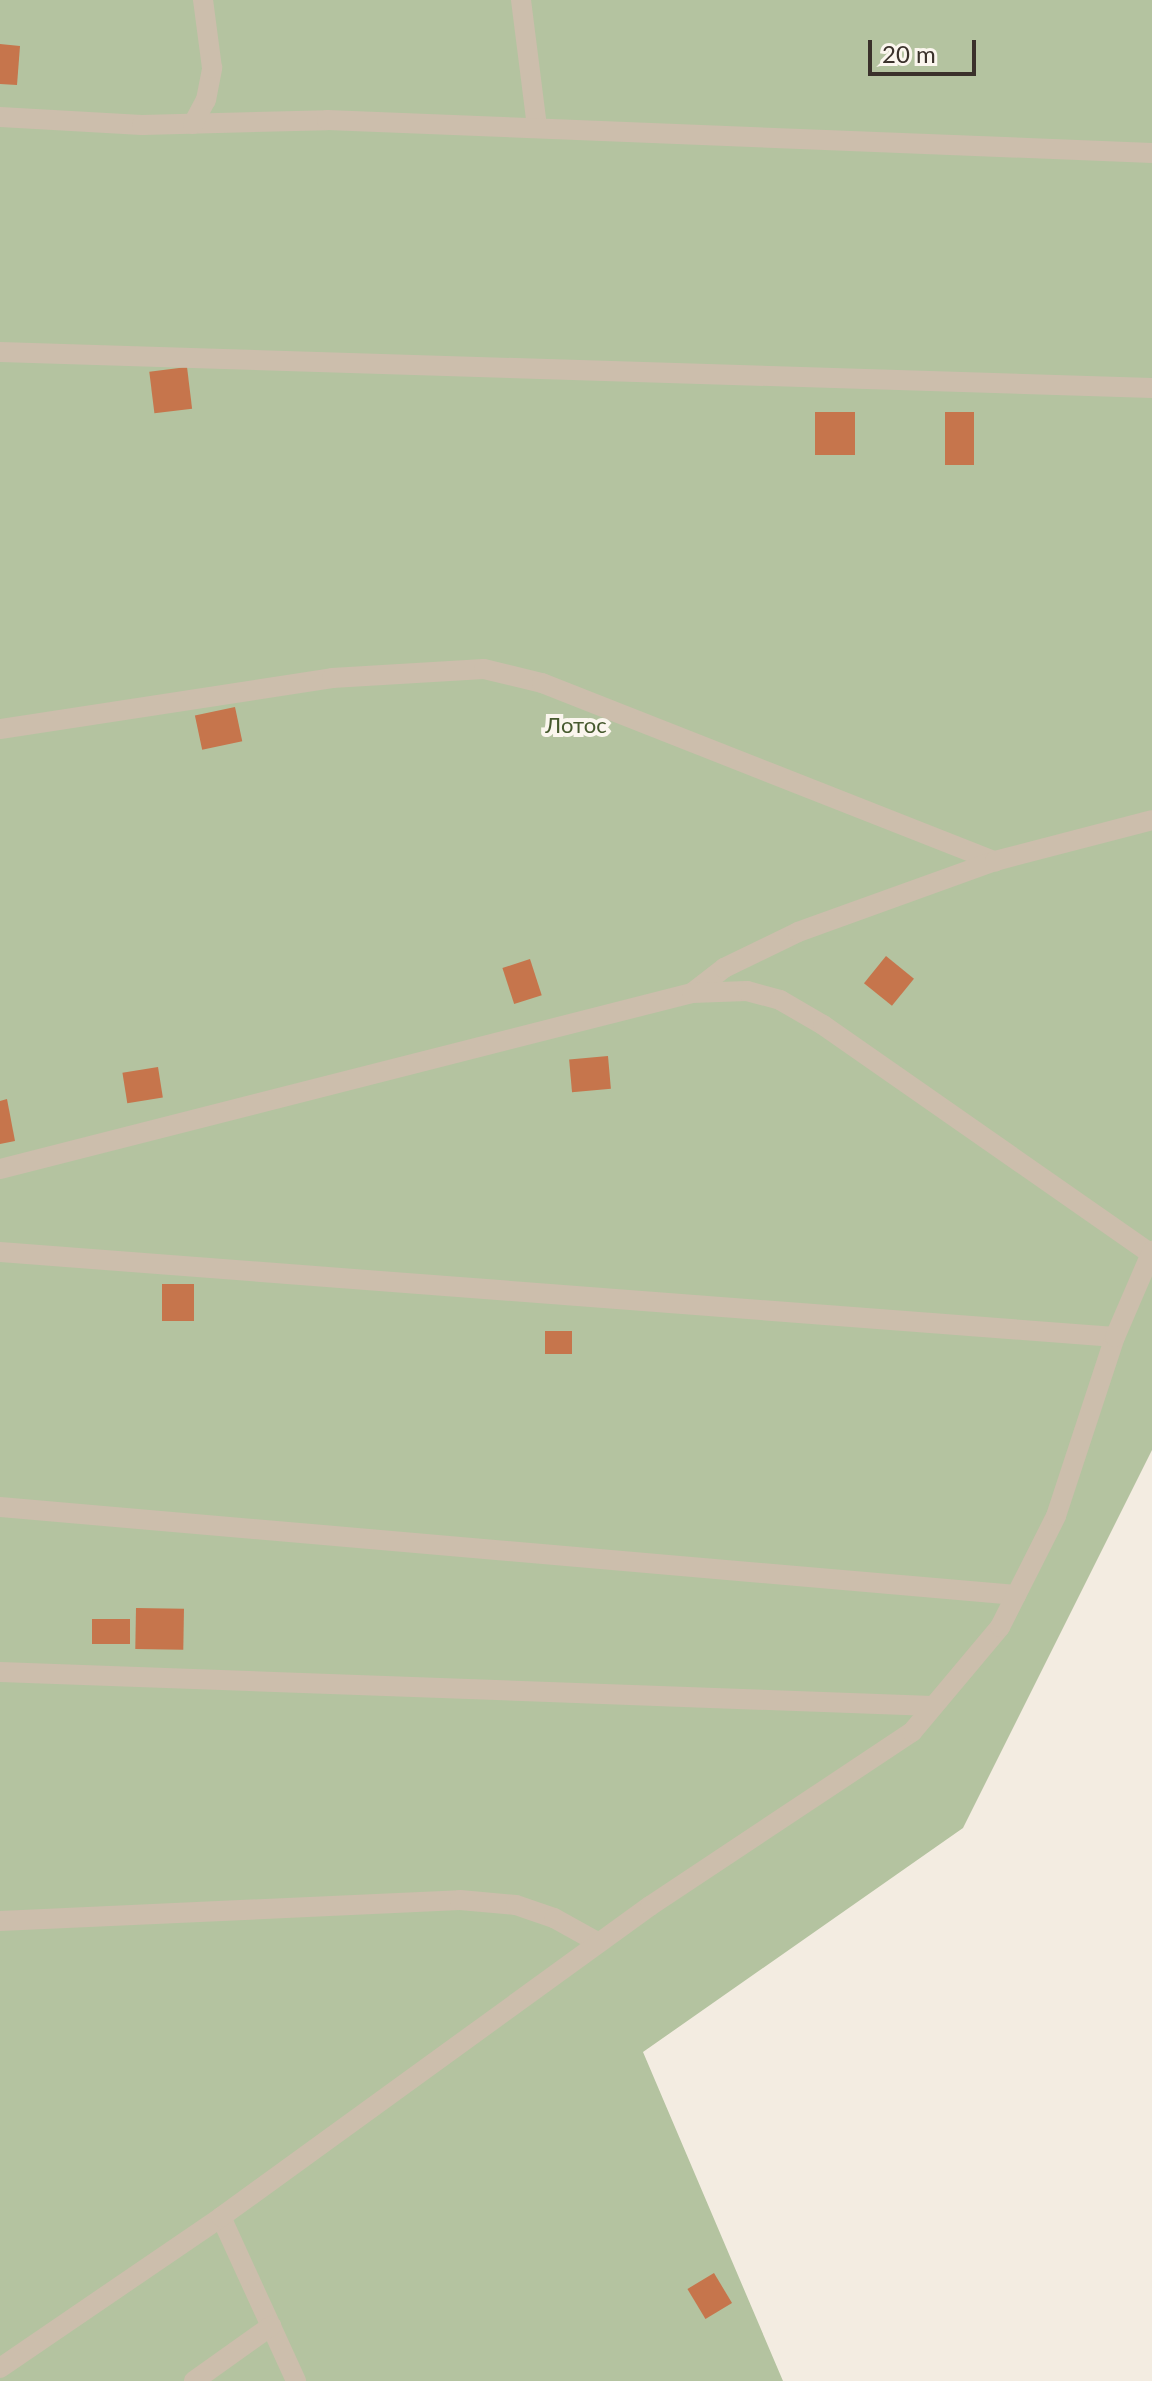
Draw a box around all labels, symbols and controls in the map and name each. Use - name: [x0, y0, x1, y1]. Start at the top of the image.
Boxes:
- scale bar: [872, 24, 980, 74]
- text: 20 m: [882, 39, 936, 68]
- park label: Лотос: [545, 712, 607, 738]

